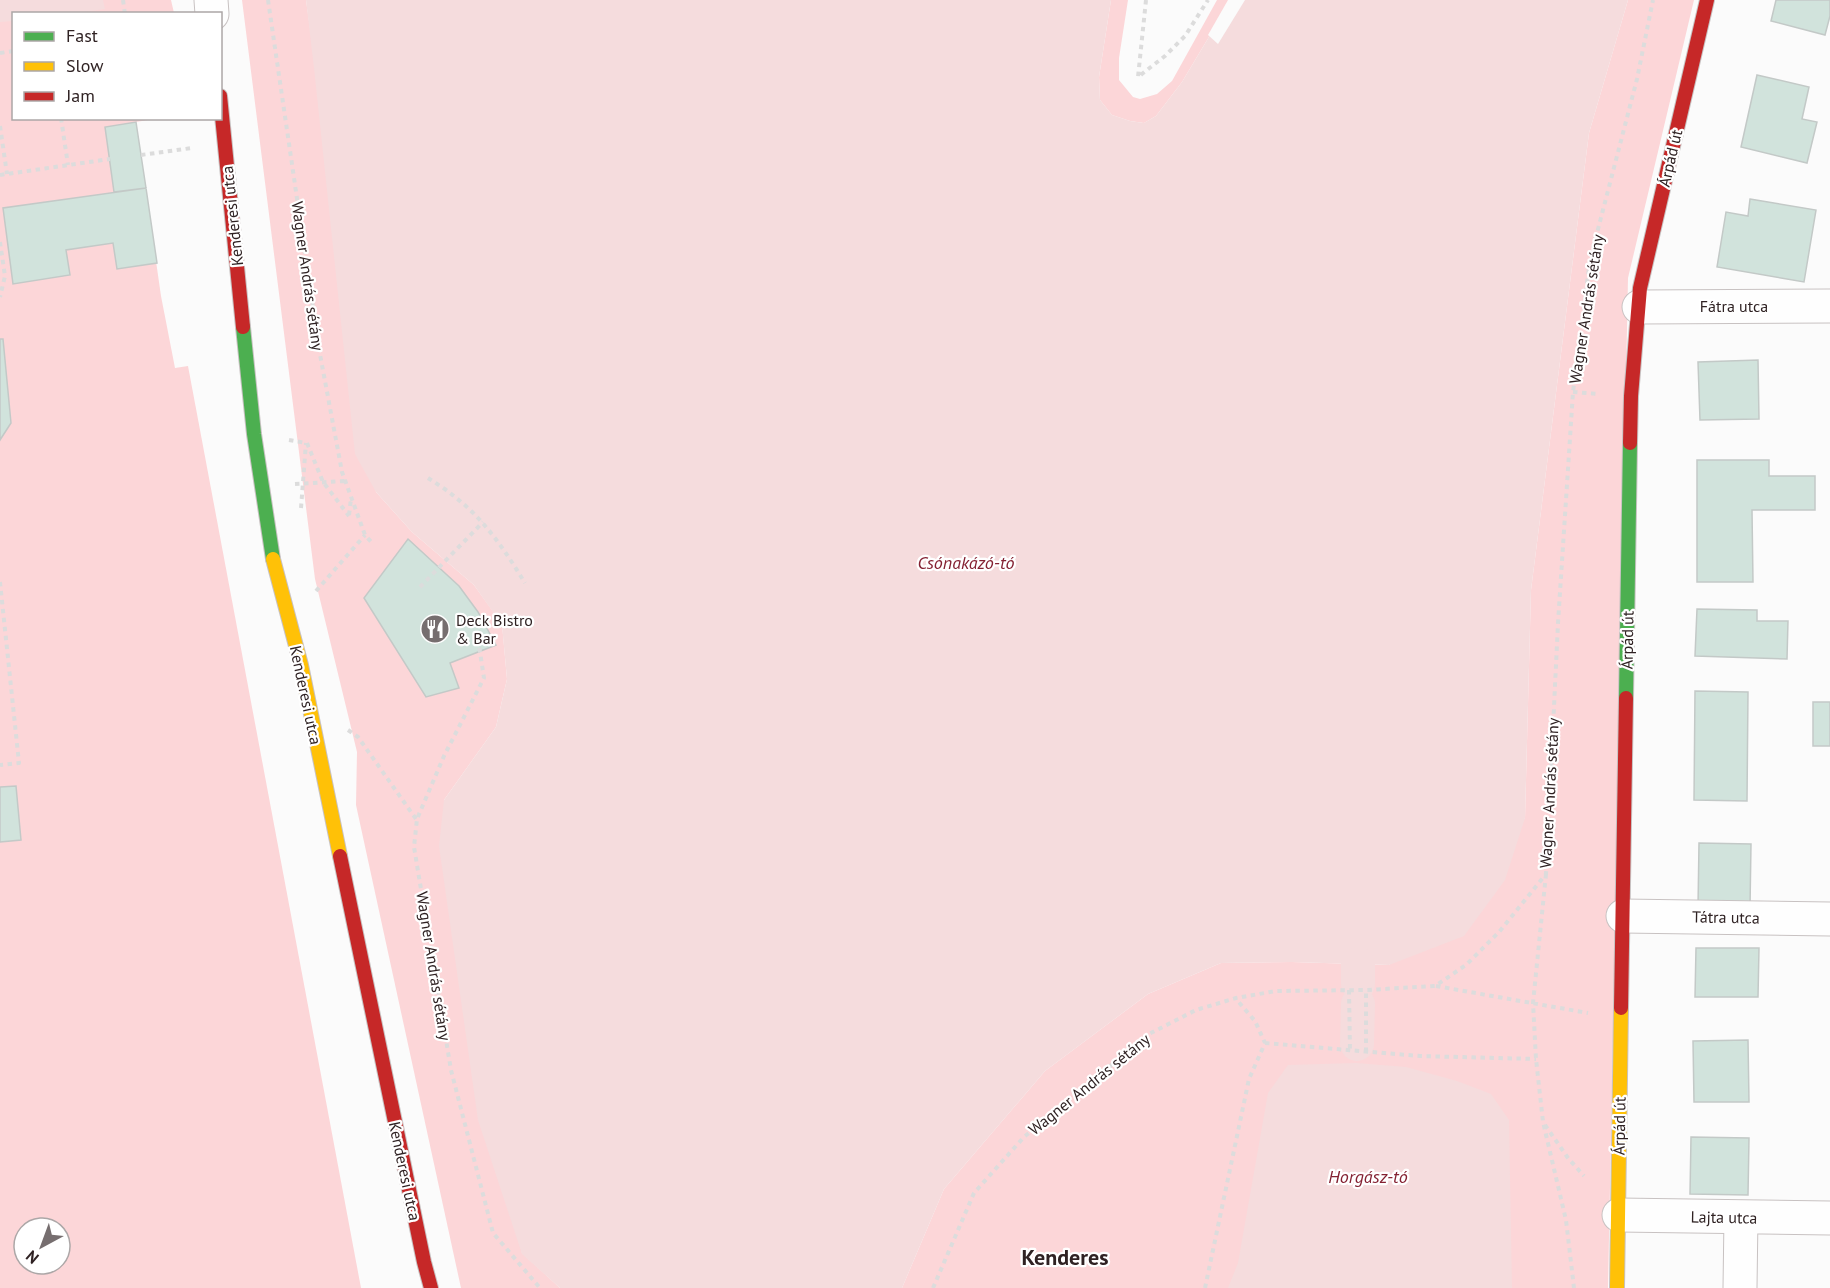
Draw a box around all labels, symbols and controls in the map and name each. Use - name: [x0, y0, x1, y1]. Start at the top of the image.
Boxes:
- legend: [12, 12, 222, 120]
- text: Fast: [66, 24, 98, 47]
- text: Slow: [66, 54, 104, 77]
- text: Jam: [65, 84, 95, 107]
- street label: Árpád út: [1654, 127, 1686, 189]
- street label: Kenderesi utca: [217, 165, 247, 267]
- street label: Wagner András sétány: [288, 200, 328, 353]
- street label: Wagner András sétány: [1564, 232, 1608, 385]
- street label: Fátra utca: [1700, 296, 1768, 316]
- water label: Csónakázó-tó: [917, 551, 1015, 574]
- place label: Deck Bistro & Bar: [456, 610, 533, 648]
- street label: Árpád út: [1616, 610, 1638, 669]
- restaurant icon: Deck Bistro & Bar: [419, 613, 451, 645]
- street label: Kenderesi utca: [286, 644, 326, 746]
- street label: Wagner András sétány: [1535, 717, 1563, 869]
- street label: Wagner András sétány: [412, 890, 456, 1043]
- street label: Tátra utca: [1692, 906, 1760, 928]
- street label: Wagner András sétány: [1024, 1028, 1154, 1139]
- street label: Árpád út: [1608, 1096, 1630, 1155]
- street label: Kenderesi utca: [385, 1120, 425, 1222]
- water label: Horgász-tó: [1328, 1165, 1408, 1188]
- street label: Lajta utca: [1690, 1206, 1758, 1228]
- north arrow: [12, 1216, 72, 1276]
- district label: Kenderes: [1022, 1243, 1108, 1271]
- text: N: [22, 1246, 43, 1268]

